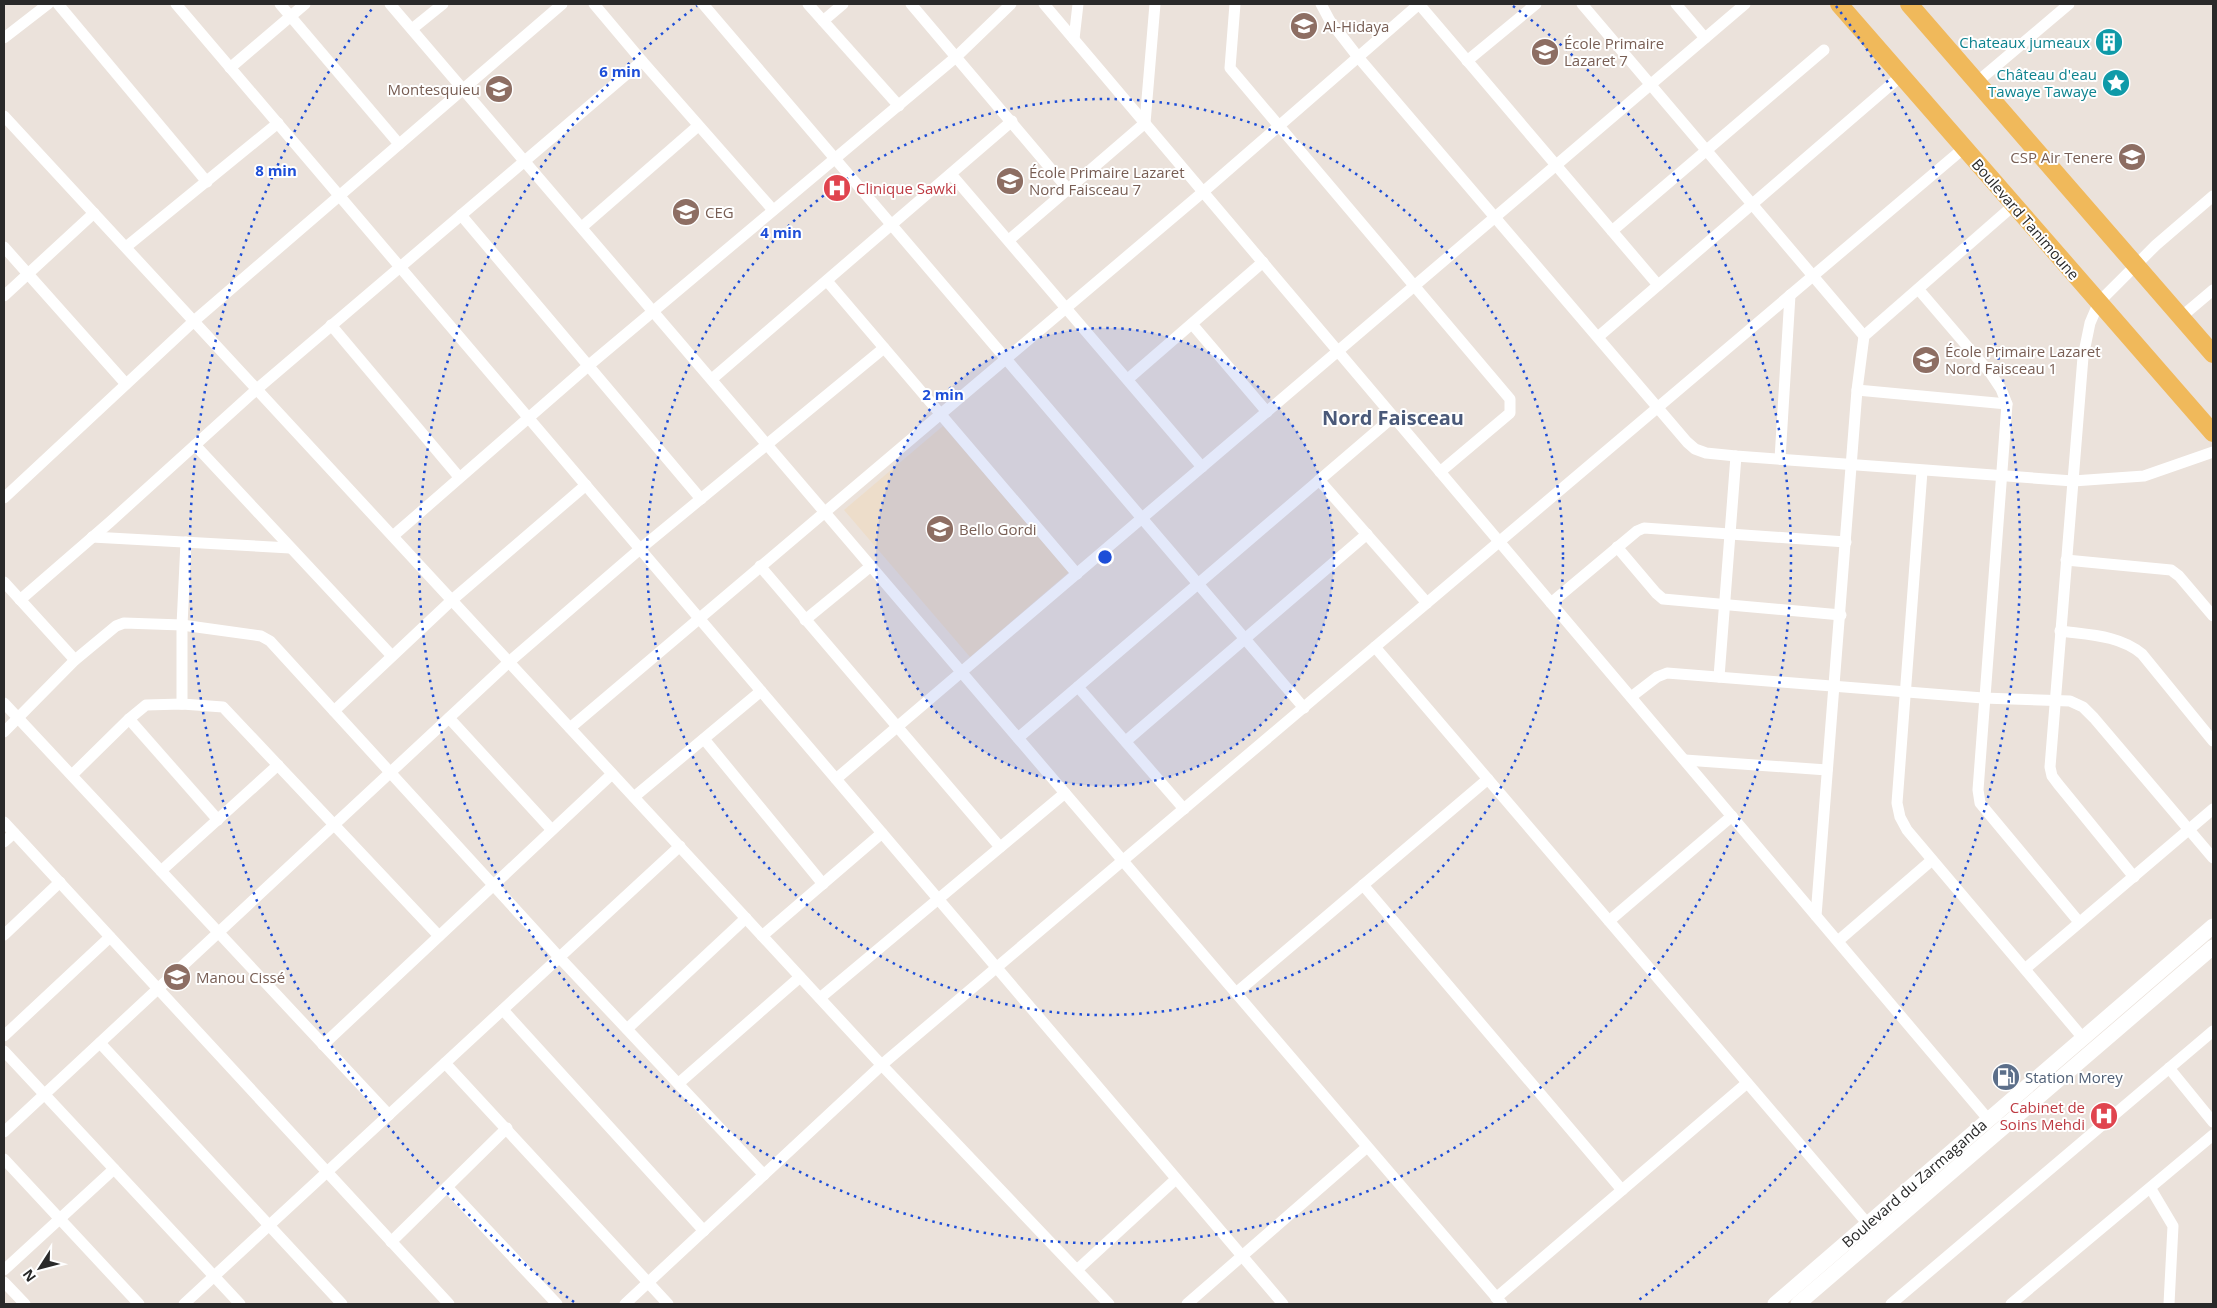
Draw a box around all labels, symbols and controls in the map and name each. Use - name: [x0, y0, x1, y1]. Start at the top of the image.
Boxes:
- school or university icon: Al-Hidaya: [1289, 11, 1319, 41]
- place label: Al-Hidaya: [1323, 16, 1389, 36]
- building icon: Chateaux jumeaux: [2094, 27, 2124, 57]
- place label: Chateaux jumeaux: [1959, 32, 2090, 52]
- place label: École Primaire Lazaret 7: [1564, 33, 1664, 70]
- school or university icon: École Primaire Lazaret 7: [1530, 37, 1560, 67]
- text: 6 min: [599, 61, 641, 81]
- place label: Château d'eau Tawaye Tawaye: [1988, 64, 2097, 101]
- place icon: Château d'eau Tawaye Tawaye: [2101, 68, 2131, 98]
- school or university icon: Montesquieu: [484, 74, 514, 104]
- place label: Montesquieu: [388, 79, 480, 99]
- school or university icon: CSP Air Tenere: [2117, 142, 2147, 172]
- place label: CSP Air Tenere: [2010, 147, 2113, 167]
- street label: Boulevard Tanimoune: [1968, 154, 2084, 284]
- text: 8 min: [255, 160, 297, 180]
- place label: École Primaire Lazaret Nord Faisceau 7: [1029, 162, 1184, 199]
- school or university icon: École Primaire Lazaret Nord Faisceau 7: [995, 166, 1025, 196]
- hospital icon: Clinique Sawki: [822, 173, 852, 203]
- place label: Clinique Sawki: [856, 178, 957, 198]
- school or university icon: CEG: [671, 197, 701, 227]
- place label: CEG: [705, 202, 734, 222]
- text: 4 min: [760, 222, 802, 242]
- place label: École Primaire Lazaret Nord Faisceau 1: [1945, 341, 2100, 378]
- school or university icon: École Primaire Lazaret Nord Faisceau 1: [1911, 345, 1941, 375]
- text: 2 min: [922, 384, 964, 404]
- district label: Nord Faisceau: [1322, 404, 1464, 431]
- school or university icon: Bello Gordi: [925, 514, 955, 544]
- place label: Bello Gordi: [959, 519, 1037, 539]
- centre of rings: [1096, 548, 1114, 566]
- school or university icon: Manou Cissé: [162, 962, 192, 992]
- place label: Manou Cissé: [196, 967, 285, 987]
- fuel station icon: Station Morey: [1991, 1062, 2021, 1092]
- place label: Station Morey: [2025, 1067, 2123, 1087]
- place label: Cabinet de Soins Mehdi: [2000, 1097, 2085, 1134]
- hospital icon: Cabinet de Soins Mehdi: [2089, 1101, 2119, 1131]
- street label: Boulevard du Zarmaganda: [1837, 1114, 1991, 1252]
- north arrow: [15, 1243, 65, 1293]
- text: N: [18, 1266, 40, 1286]

